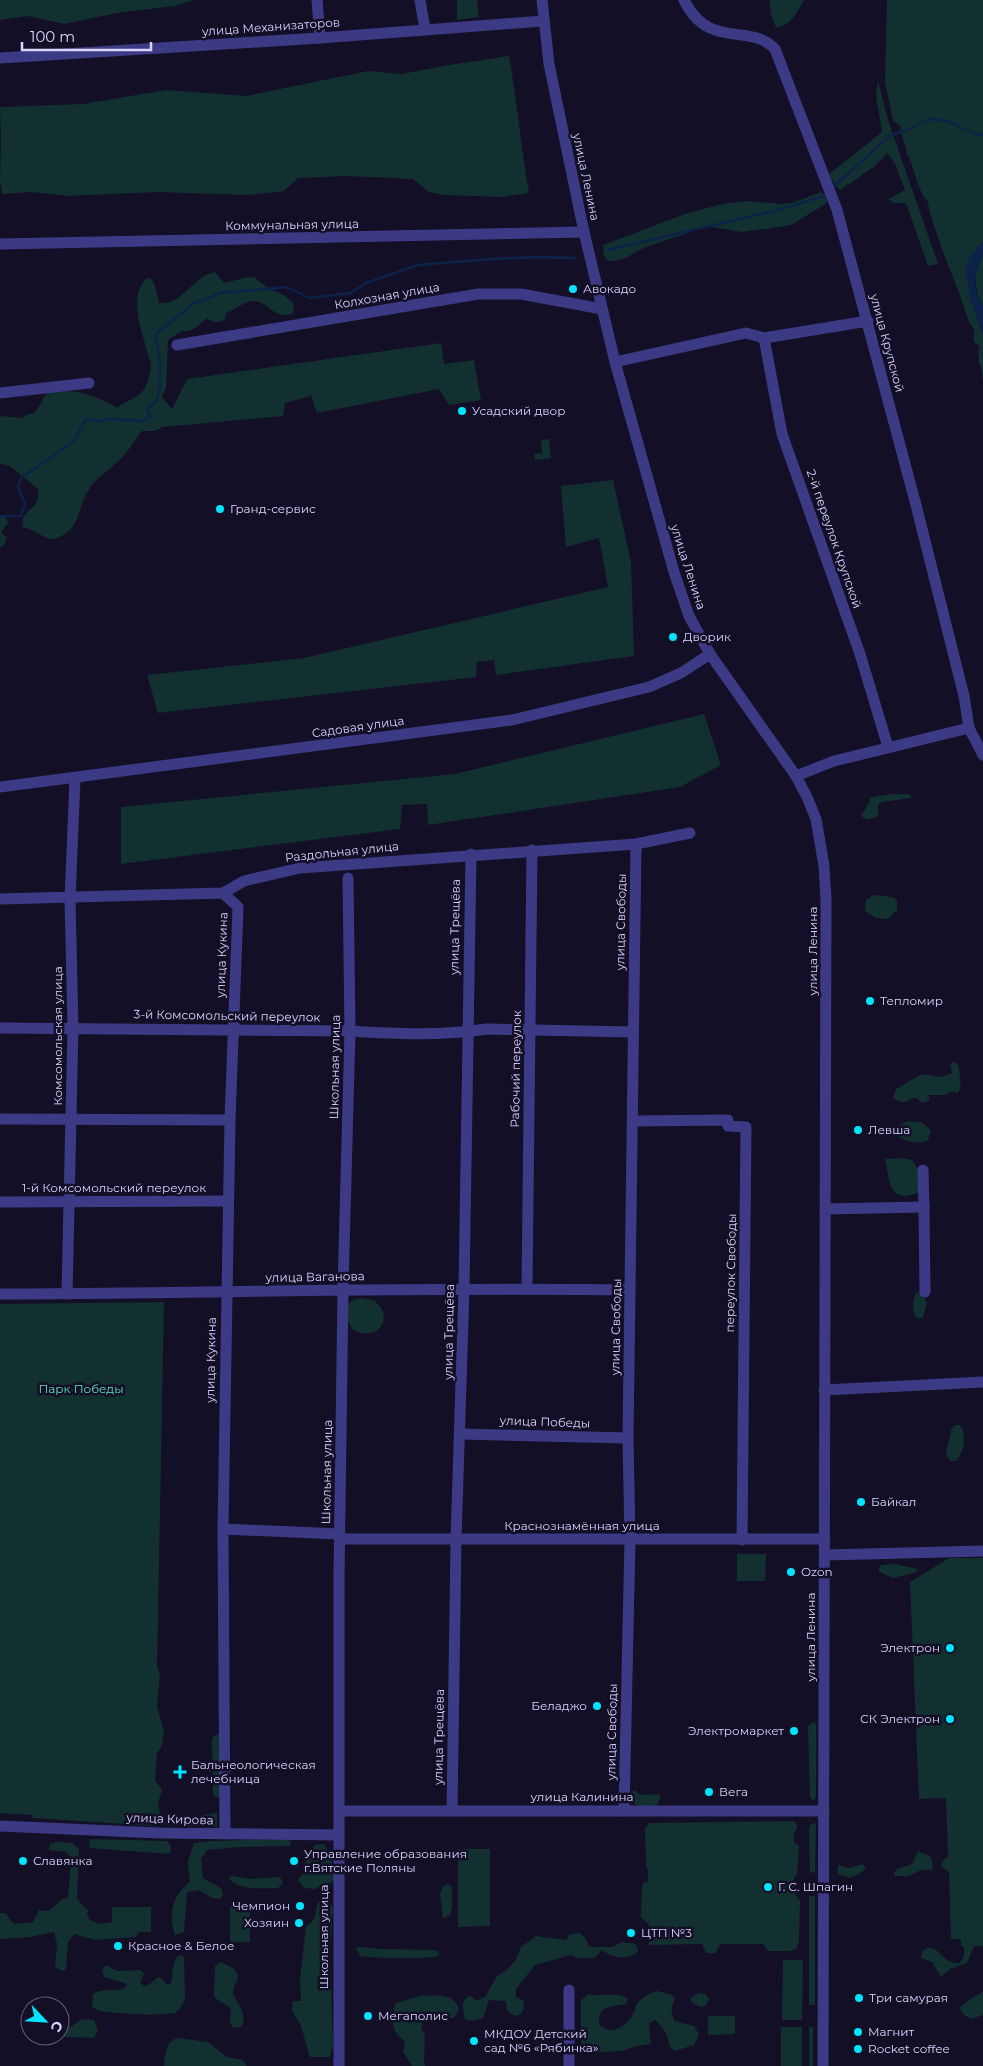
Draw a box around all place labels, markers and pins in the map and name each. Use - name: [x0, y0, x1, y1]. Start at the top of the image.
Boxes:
- place label: Авокадо: [583, 281, 637, 296]
- marker: Авокадо: [567, 283, 579, 295]
- place label: Усадский двор: [472, 403, 565, 418]
- marker: Усадский двор: [456, 405, 468, 417]
- place label: Гранд-сервис: [230, 501, 316, 516]
- marker: Гранд-сервис: [214, 503, 226, 515]
- place label: Дворик: [683, 629, 731, 644]
- marker: Дворик: [667, 631, 679, 643]
- place label: Тепломир: [880, 993, 943, 1008]
- marker: Тепломир: [864, 995, 876, 1007]
- place label: Левша: [868, 1122, 910, 1137]
- marker: Левша: [852, 1124, 864, 1136]
- place label: Байкал: [871, 1494, 916, 1509]
- marker: Байкал: [855, 1496, 867, 1508]
- place label: Ozon: [801, 1564, 833, 1579]
- marker: Ozon: [785, 1566, 797, 1578]
- place label: Электрон: [880, 1640, 940, 1655]
- marker: Электрон: [944, 1642, 956, 1654]
- place label: Беладжо: [531, 1698, 587, 1713]
- marker: Беладжо: [591, 1700, 603, 1712]
- place label: СК Электрон: [860, 1711, 940, 1726]
- marker: СК Электрон: [944, 1713, 956, 1725]
- place label: Электромаркет: [688, 1723, 784, 1738]
- marker: Электромаркет: [788, 1725, 800, 1737]
- place label: Бальнеологическая лечебница: [191, 1757, 316, 1786]
- marker: Бальнеологическая лечебница: [173, 1765, 187, 1779]
- place label: Вега: [719, 1784, 748, 1799]
- marker: Вега: [703, 1786, 715, 1798]
- place label: Управление образования г.Вятские Поляны: [304, 1846, 467, 1875]
- place label: Славянка: [33, 1853, 92, 1868]
- marker: Славянка: [17, 1855, 29, 1867]
- marker: Управление образования г.Вятские Поляны: [288, 1855, 300, 1867]
- place label: Г. С. Шпагин: [778, 1879, 853, 1894]
- marker: Г. С. Шпагин: [762, 1881, 774, 1893]
- place label: Чемпион: [232, 1898, 290, 1913]
- marker: Чемпион: [294, 1900, 306, 1912]
- place label: Хозяин: [244, 1915, 289, 1930]
- marker: Хозяин: [293, 1917, 305, 1929]
- place label: ЦТП №3: [641, 1925, 692, 1940]
- marker: ЦТП №3: [625, 1927, 637, 1939]
- place label: Красное & Белое: [128, 1938, 234, 1953]
- marker: Красное & Белое: [112, 1940, 124, 1952]
- place label: Три самурая: [869, 1990, 948, 2005]
- marker: Три самурая: [853, 1992, 865, 2004]
- place label: Мегаполис: [378, 2008, 448, 2023]
- marker: Мегаполис: [362, 2010, 374, 2022]
- place label: Магнит: [868, 2024, 915, 2039]
- place label: МКДОУ Детский сад №6 «Рябинка»: [484, 2026, 599, 2055]
- marker: Магнит: [852, 2026, 864, 2038]
- marker: МКДОУ Детский сад №6 «Рябинка»: [468, 2035, 480, 2047]
- place label: Rocket coffee: [868, 2041, 950, 2056]
- marker: Rocket coffee: [852, 2043, 864, 2055]

